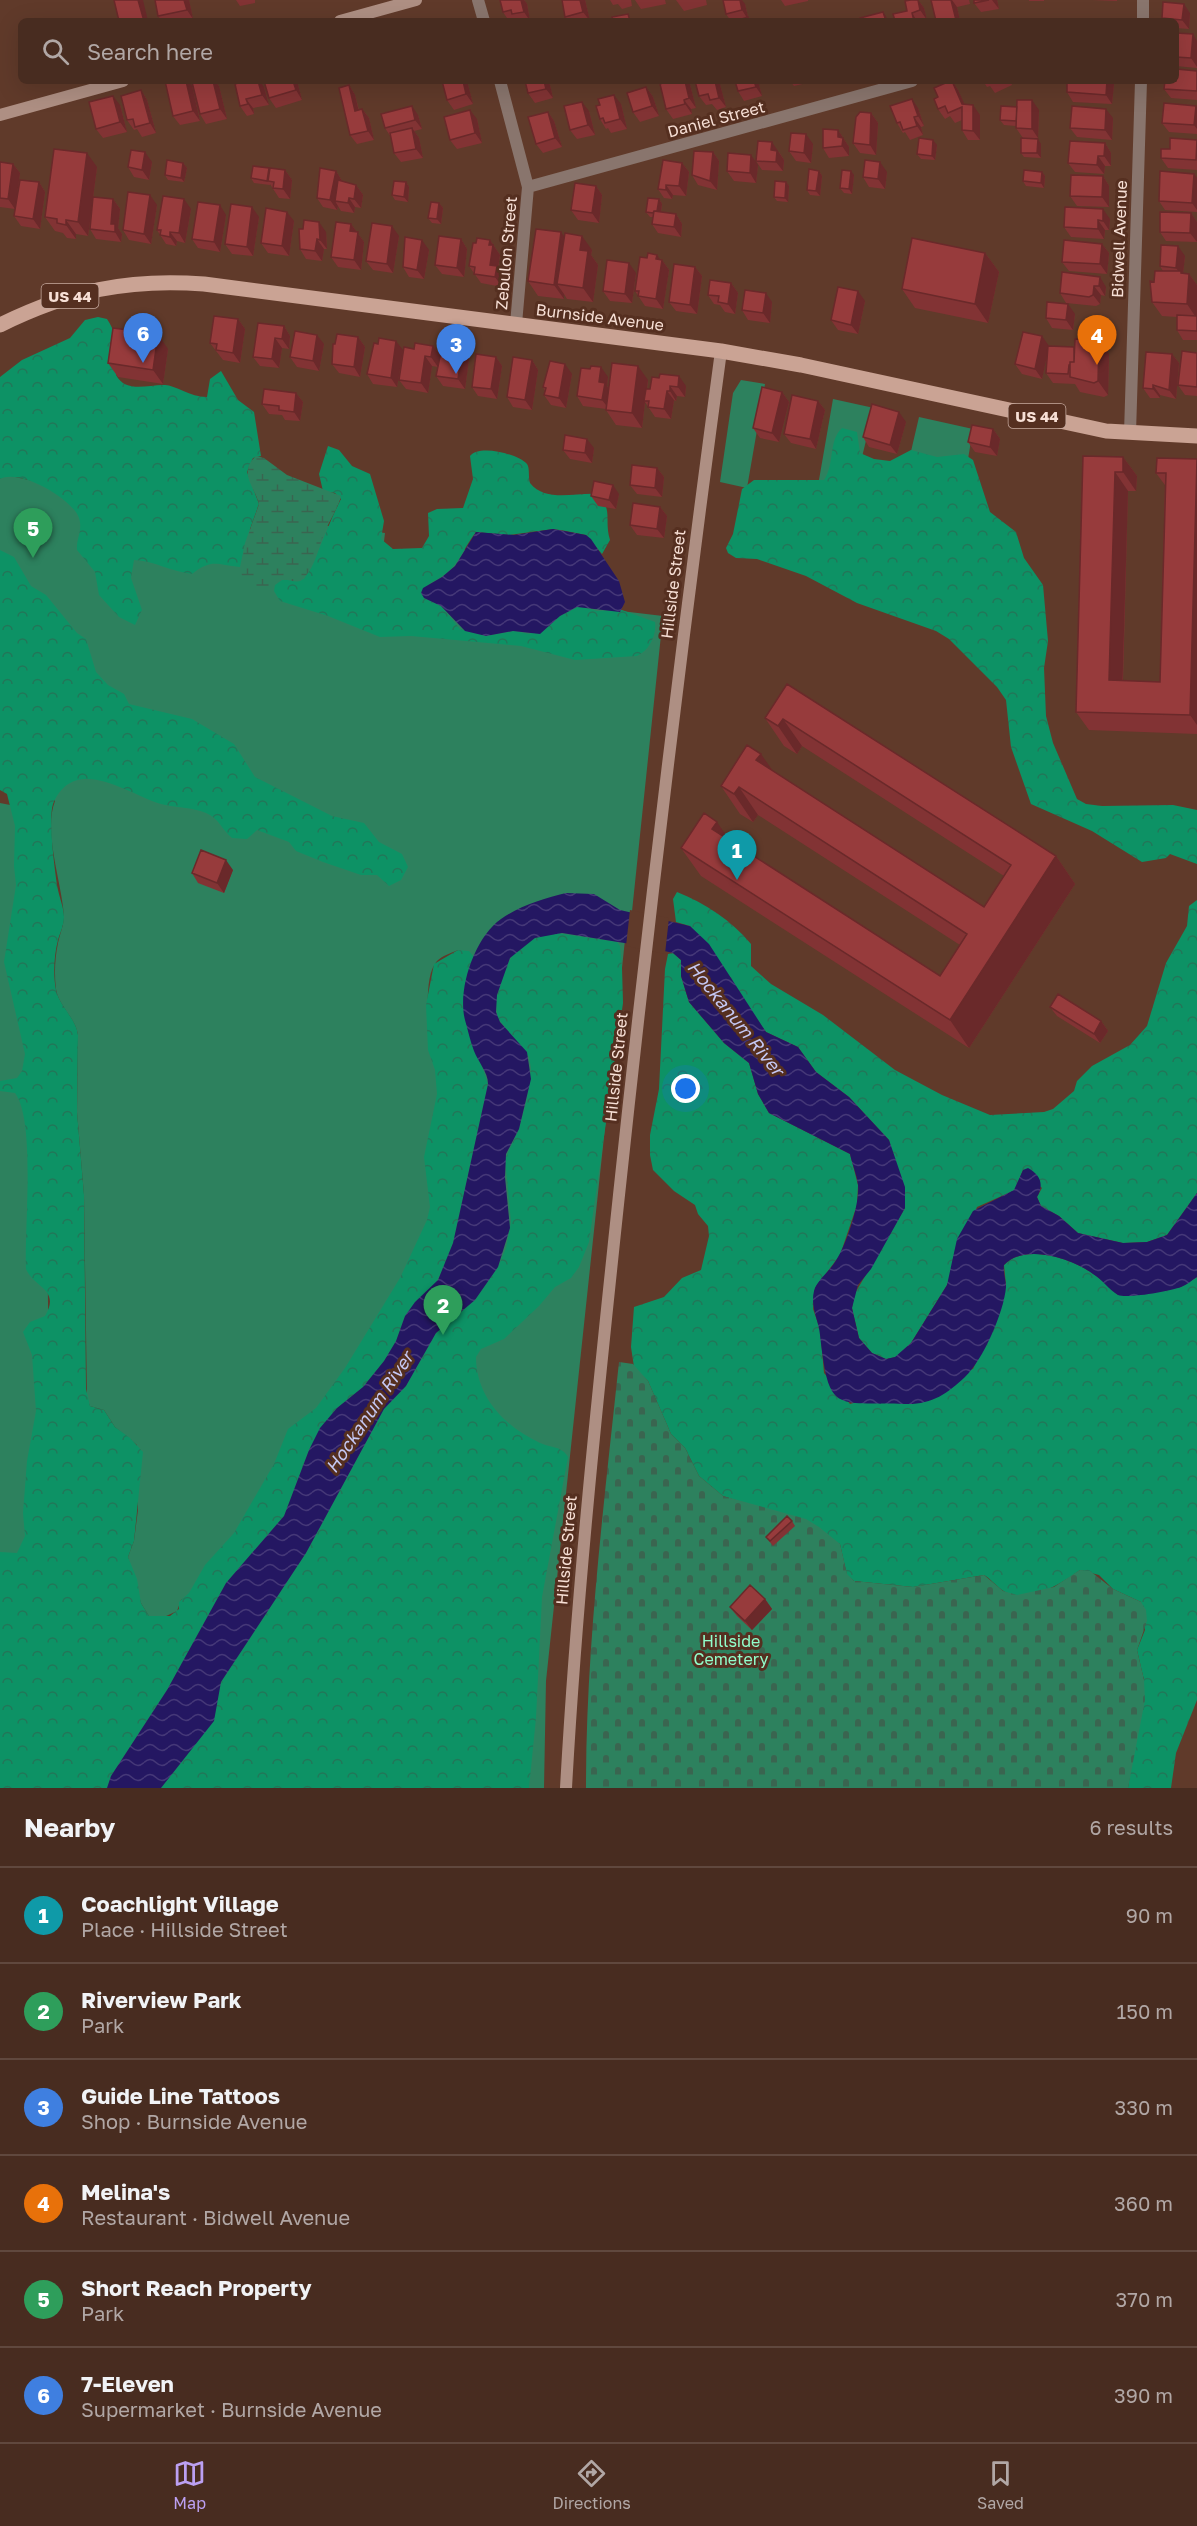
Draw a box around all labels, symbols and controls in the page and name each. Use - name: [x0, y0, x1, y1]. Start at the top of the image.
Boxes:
- search box: [18, 18, 1179, 84]
- icon: search: [39, 35, 72, 68]
- text: Search here: [87, 38, 213, 65]
- street label: Daniel Street: [665, 96, 767, 142]
- street label: Bidwell Avenue: [1107, 180, 1131, 298]
- street label: Zebulon Street: [491, 195, 521, 311]
- road number: US 44: [42, 284, 98, 308]
- street label: Burnside Avenue: [535, 299, 665, 335]
- pin: 6: [124, 314, 162, 363]
- pin: 4: [1078, 316, 1116, 365]
- pin: 3: [436, 324, 476, 374]
- road number: US 44: [1008, 404, 1066, 428]
- pin: 5: [14, 508, 52, 558]
- street label: Hillside Street: [656, 528, 690, 640]
- pin: 1: [718, 830, 756, 880]
- water label: Hockanum River: [683, 956, 791, 1082]
- street label: Hillside Street: [600, 1011, 632, 1123]
- your location: [671, 1074, 700, 1103]
- pin: 2: [424, 1286, 462, 1335]
- water label: Hockanum River: [320, 1345, 419, 1477]
- street label: Hillside Street: [551, 1494, 581, 1606]
- park label: Hillside Cemetery: [694, 1631, 769, 1669]
- text: Nearby: [24, 1812, 115, 1843]
- text: 6 results: [1089, 1815, 1173, 1839]
- text: Coachlight Village: [81, 1890, 279, 1917]
- text: 1: [38, 1903, 49, 1927]
- text: 90 m: [1126, 1903, 1173, 1927]
- text: Place · Hillside Street: [81, 1917, 288, 1941]
- text: Riverview Park: [81, 1986, 242, 2013]
- text: 2: [37, 1999, 50, 2023]
- text: 150 m: [1117, 1999, 1173, 2023]
- text: Park: [81, 2013, 124, 2037]
- text: Guide Line Tattoos: [81, 2082, 280, 2109]
- text: 3: [37, 2095, 50, 2119]
- text: 330 m: [1115, 2095, 1173, 2119]
- text: Shop · Burnside Avenue: [81, 2109, 307, 2133]
- text: Melina's: [81, 2178, 170, 2205]
- text: 4: [37, 2191, 50, 2215]
- text: 360 m: [1114, 2191, 1173, 2215]
- text: Restaurant · Bidwell Avenue: [81, 2205, 350, 2229]
- text: Short Reach Property: [81, 2274, 312, 2301]
- text: 5: [37, 2287, 50, 2311]
- text: 370 m: [1116, 2287, 1173, 2311]
- text: Park: [81, 2301, 124, 2325]
- text: 7-Eleven: [81, 2370, 174, 2397]
- text: 6: [37, 2383, 50, 2407]
- text: 390 m: [1114, 2383, 1173, 2407]
- text: Supermarket · Burnside Avenue: [81, 2397, 382, 2421]
- tab: Map: [173, 2457, 206, 2513]
- tab: Directions: [553, 2457, 631, 2513]
- tab: Saved: [977, 2457, 1024, 2513]

